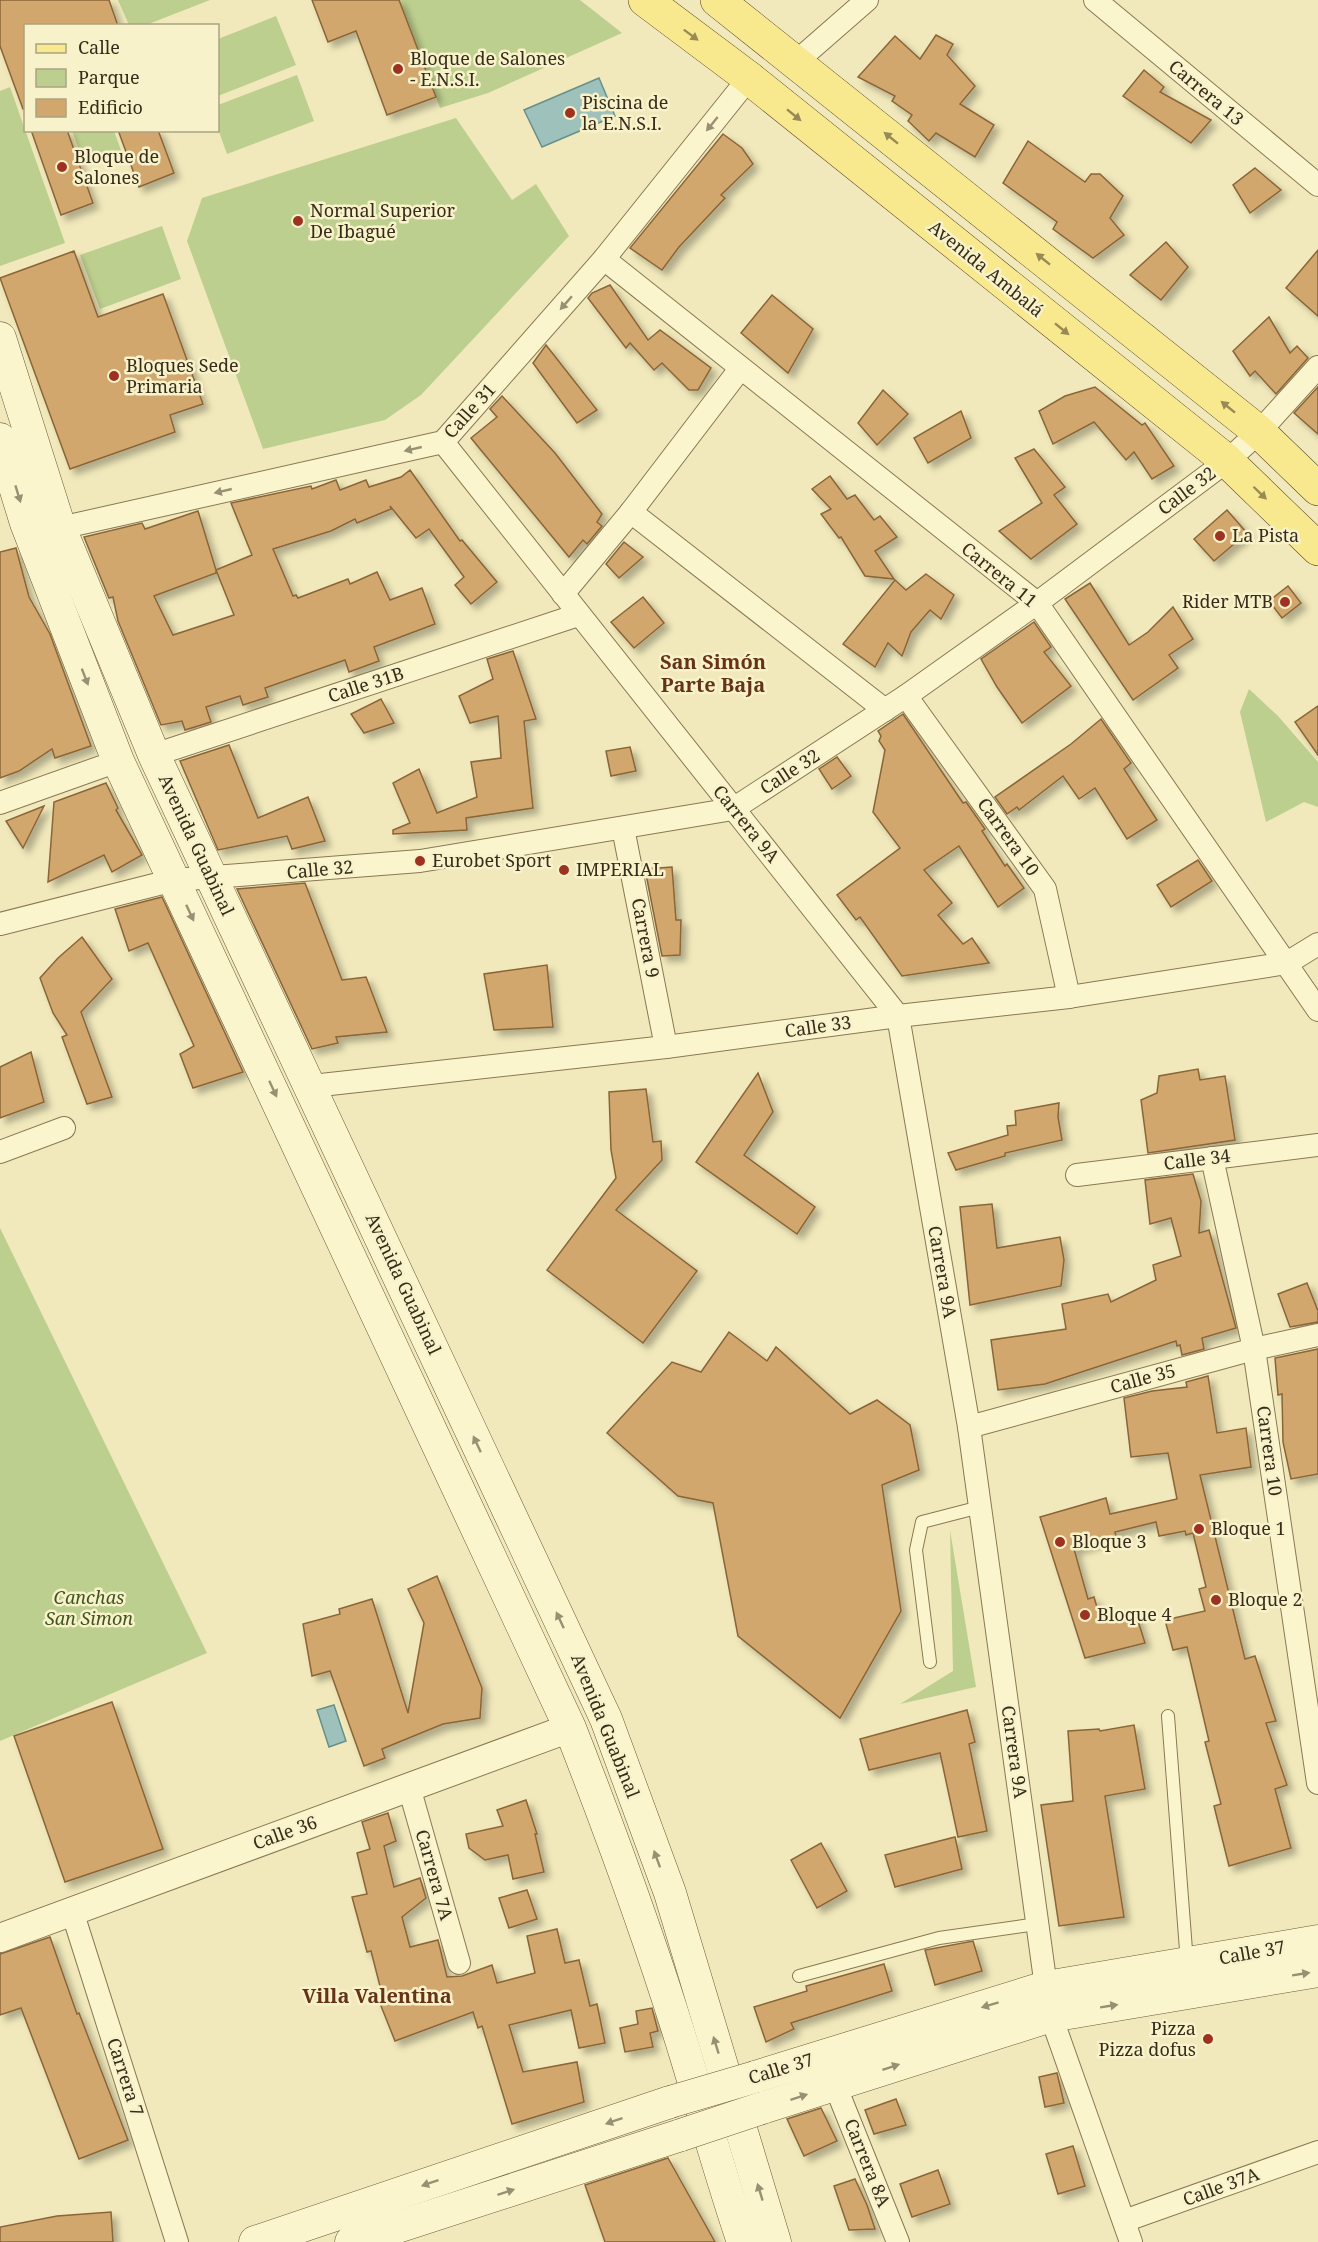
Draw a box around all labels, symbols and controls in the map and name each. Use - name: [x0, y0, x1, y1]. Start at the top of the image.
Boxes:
- legend: [24, 24, 219, 132]
- one-way arrow: [684, 29, 699, 41]
- text: Calle: [78, 35, 120, 59]
- place label: Bloque de Salones - E.N.S.I.: [410, 46, 565, 91]
- street label: Carrera 13: [1164, 54, 1249, 131]
- marker: Bloque de Salones - E.N.S.I.: [391, 62, 405, 76]
- text: Parque: [78, 65, 140, 89]
- place label: Piscina de la E.N.S.I.: [582, 90, 668, 135]
- text: Edificio: [78, 95, 143, 119]
- marker: Piscina de la E.N.S.I.: [563, 106, 577, 120]
- one-way arrow: [787, 108, 802, 121]
- one-way arrow: [706, 116, 719, 132]
- one-way arrow: [883, 131, 899, 144]
- place label: Bloque de Salones: [74, 144, 159, 189]
- marker: Bloque de Salones: [55, 160, 69, 174]
- place label: Normal Superior De Ibagué: [310, 198, 456, 243]
- marker: Normal Superior De Ibagué: [291, 214, 305, 228]
- street label: Avenida Ambalá: [924, 214, 1049, 322]
- one-way arrow: [1035, 253, 1051, 266]
- one-way arrow: [560, 295, 573, 310]
- one-way arrow: [1054, 322, 1069, 334]
- place label: Bloques Sede Primaria: [126, 353, 239, 398]
- marker: Bloques Sede Primaria: [107, 369, 121, 383]
- street label: Calle 31: [438, 377, 501, 443]
- one-way arrow: [1221, 401, 1236, 413]
- one-way arrow: [404, 444, 423, 454]
- street label: Calle 32: [1153, 461, 1220, 520]
- one-way arrow: [13, 485, 23, 503]
- one-way arrow: [1253, 486, 1268, 500]
- one-way arrow: [214, 487, 232, 497]
- place label: La Pista: [1232, 523, 1299, 547]
- marker: La Pista: [1213, 529, 1227, 543]
- street label: Carrera 11: [957, 536, 1042, 612]
- place label: Rider MTB: [1182, 589, 1273, 613]
- marker: Rider MTB: [1278, 595, 1292, 609]
- district label: San Simón Parte Baja: [660, 648, 766, 698]
- street label: Calle 31B: [325, 660, 407, 708]
- one-way arrow: [81, 668, 91, 686]
- street label: Calle 32: [755, 743, 824, 799]
- street label: Avenida Guabinal: [154, 770, 240, 920]
- street label: Carrera 9A: [708, 779, 786, 867]
- street label: Carrera 10: [972, 793, 1045, 880]
- place label: Eurobet Sport: [432, 848, 551, 872]
- street label: Calle 32: [286, 854, 354, 884]
- marker: Eurobet Sport: [413, 854, 427, 868]
- place label: IMPERIAL: [576, 857, 664, 881]
- marker: IMPERIAL: [557, 863, 571, 877]
- street label: Carrera 9: [626, 896, 665, 980]
- one-way arrow: [185, 904, 194, 921]
- street label: Calle 33: [783, 1009, 853, 1043]
- one-way arrow: [268, 1081, 278, 1099]
- street label: Calle 34: [1162, 1143, 1231, 1175]
- street label: Avenida Guabinal: [361, 1209, 447, 1359]
- street label: Carrera 9A: [923, 1224, 963, 1320]
- street label: Calle 35: [1107, 1358, 1178, 1398]
- street label: Carrera 10: [1252, 1404, 1288, 1498]
- one-way arrow: [472, 1435, 481, 1452]
- place label: Bloque 1: [1211, 1516, 1286, 1540]
- marker: Bloque 1: [1192, 1522, 1206, 1536]
- place label: Bloque 3: [1072, 1529, 1147, 1553]
- marker: Bloque 3: [1053, 1535, 1067, 1549]
- park label: Canchas San Simon: [45, 1585, 133, 1630]
- place label: Bloque 2: [1228, 1587, 1303, 1611]
- marker: Bloque 2: [1209, 1593, 1223, 1607]
- place label: Bloque 4: [1097, 1602, 1172, 1626]
- marker: Bloque 4: [1078, 1608, 1092, 1622]
- one-way arrow: [555, 1611, 565, 1629]
- street label: Avenida Guabinal: [566, 1650, 646, 1802]
- street label: Carrera 9A: [997, 1704, 1033, 1800]
- street label: Calle 36: [249, 1809, 320, 1855]
- street label: Carrera 7A: [411, 1826, 459, 1923]
- one-way arrow: [652, 1850, 662, 1868]
- street label: Calle 37: [1217, 1934, 1287, 1970]
- one-way arrow: [1292, 1969, 1311, 1978]
- district label: Villa Valentina: [302, 1982, 452, 2009]
- one-way arrow: [981, 2001, 999, 2010]
- one-way arrow: [1100, 2001, 1119, 2010]
- place label: Pizza Pizza dofus: [1099, 2016, 1196, 2061]
- marker: Pizza Pizza dofus: [1201, 2032, 1215, 2046]
- street label: Carrera 7: [102, 2035, 150, 2119]
- one-way arrow: [711, 2036, 720, 2054]
- street label: Calle 37: [745, 2047, 816, 2089]
- one-way arrow: [882, 2062, 900, 2071]
- one-way arrow: [790, 2091, 808, 2101]
- street label: Carrera 8A: [839, 2115, 897, 2211]
- one-way arrow: [605, 2117, 623, 2126]
- street label: Calle 37A: [1179, 2161, 1262, 2211]
- one-way arrow: [421, 2179, 439, 2189]
- one-way arrow: [755, 2183, 764, 2201]
- one-way arrow: [497, 2186, 515, 2196]

